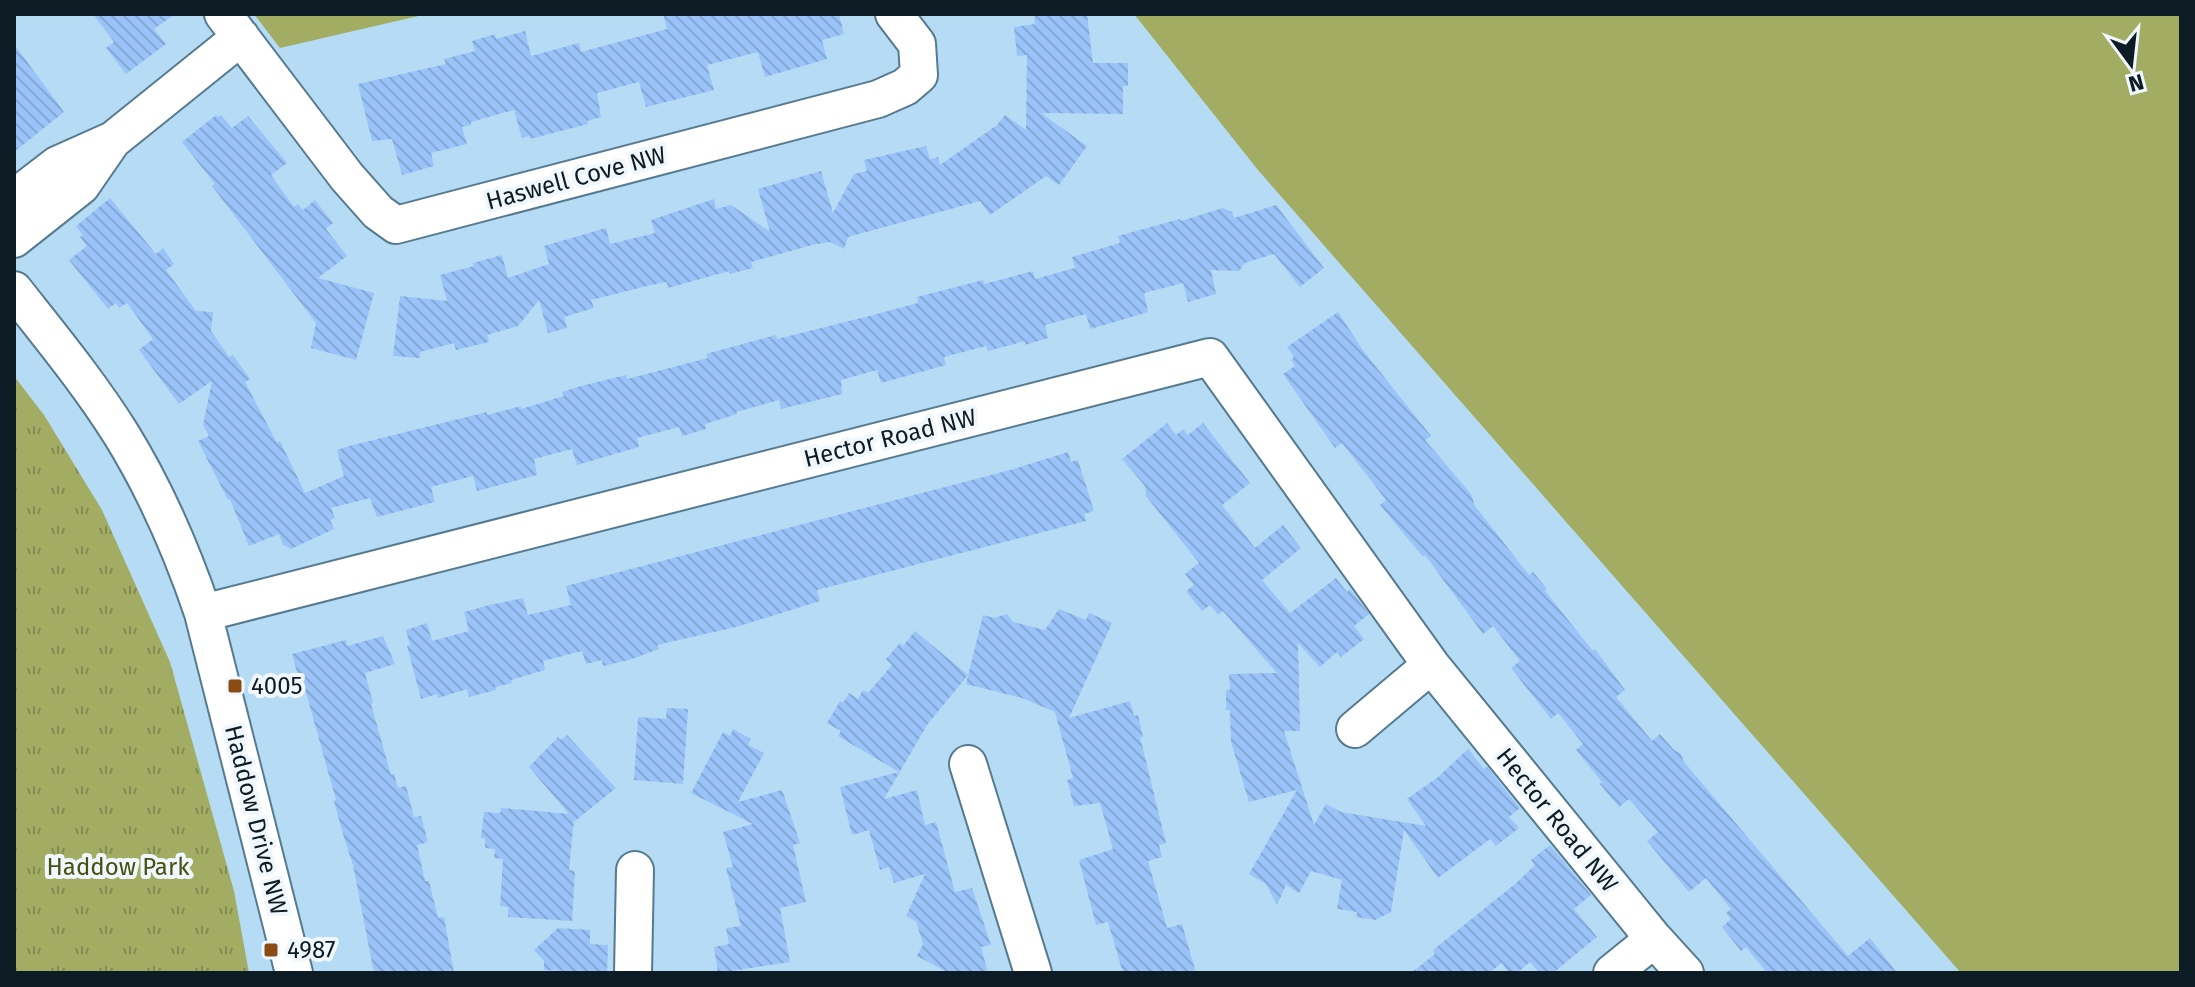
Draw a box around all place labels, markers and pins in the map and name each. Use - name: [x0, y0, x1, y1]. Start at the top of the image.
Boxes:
- place label: 4005: [251, 672, 303, 700]
- marker: 4005: [226, 677, 244, 695]
- place label: 4987: [287, 936, 335, 964]
- marker: 4987: [262, 941, 280, 959]

